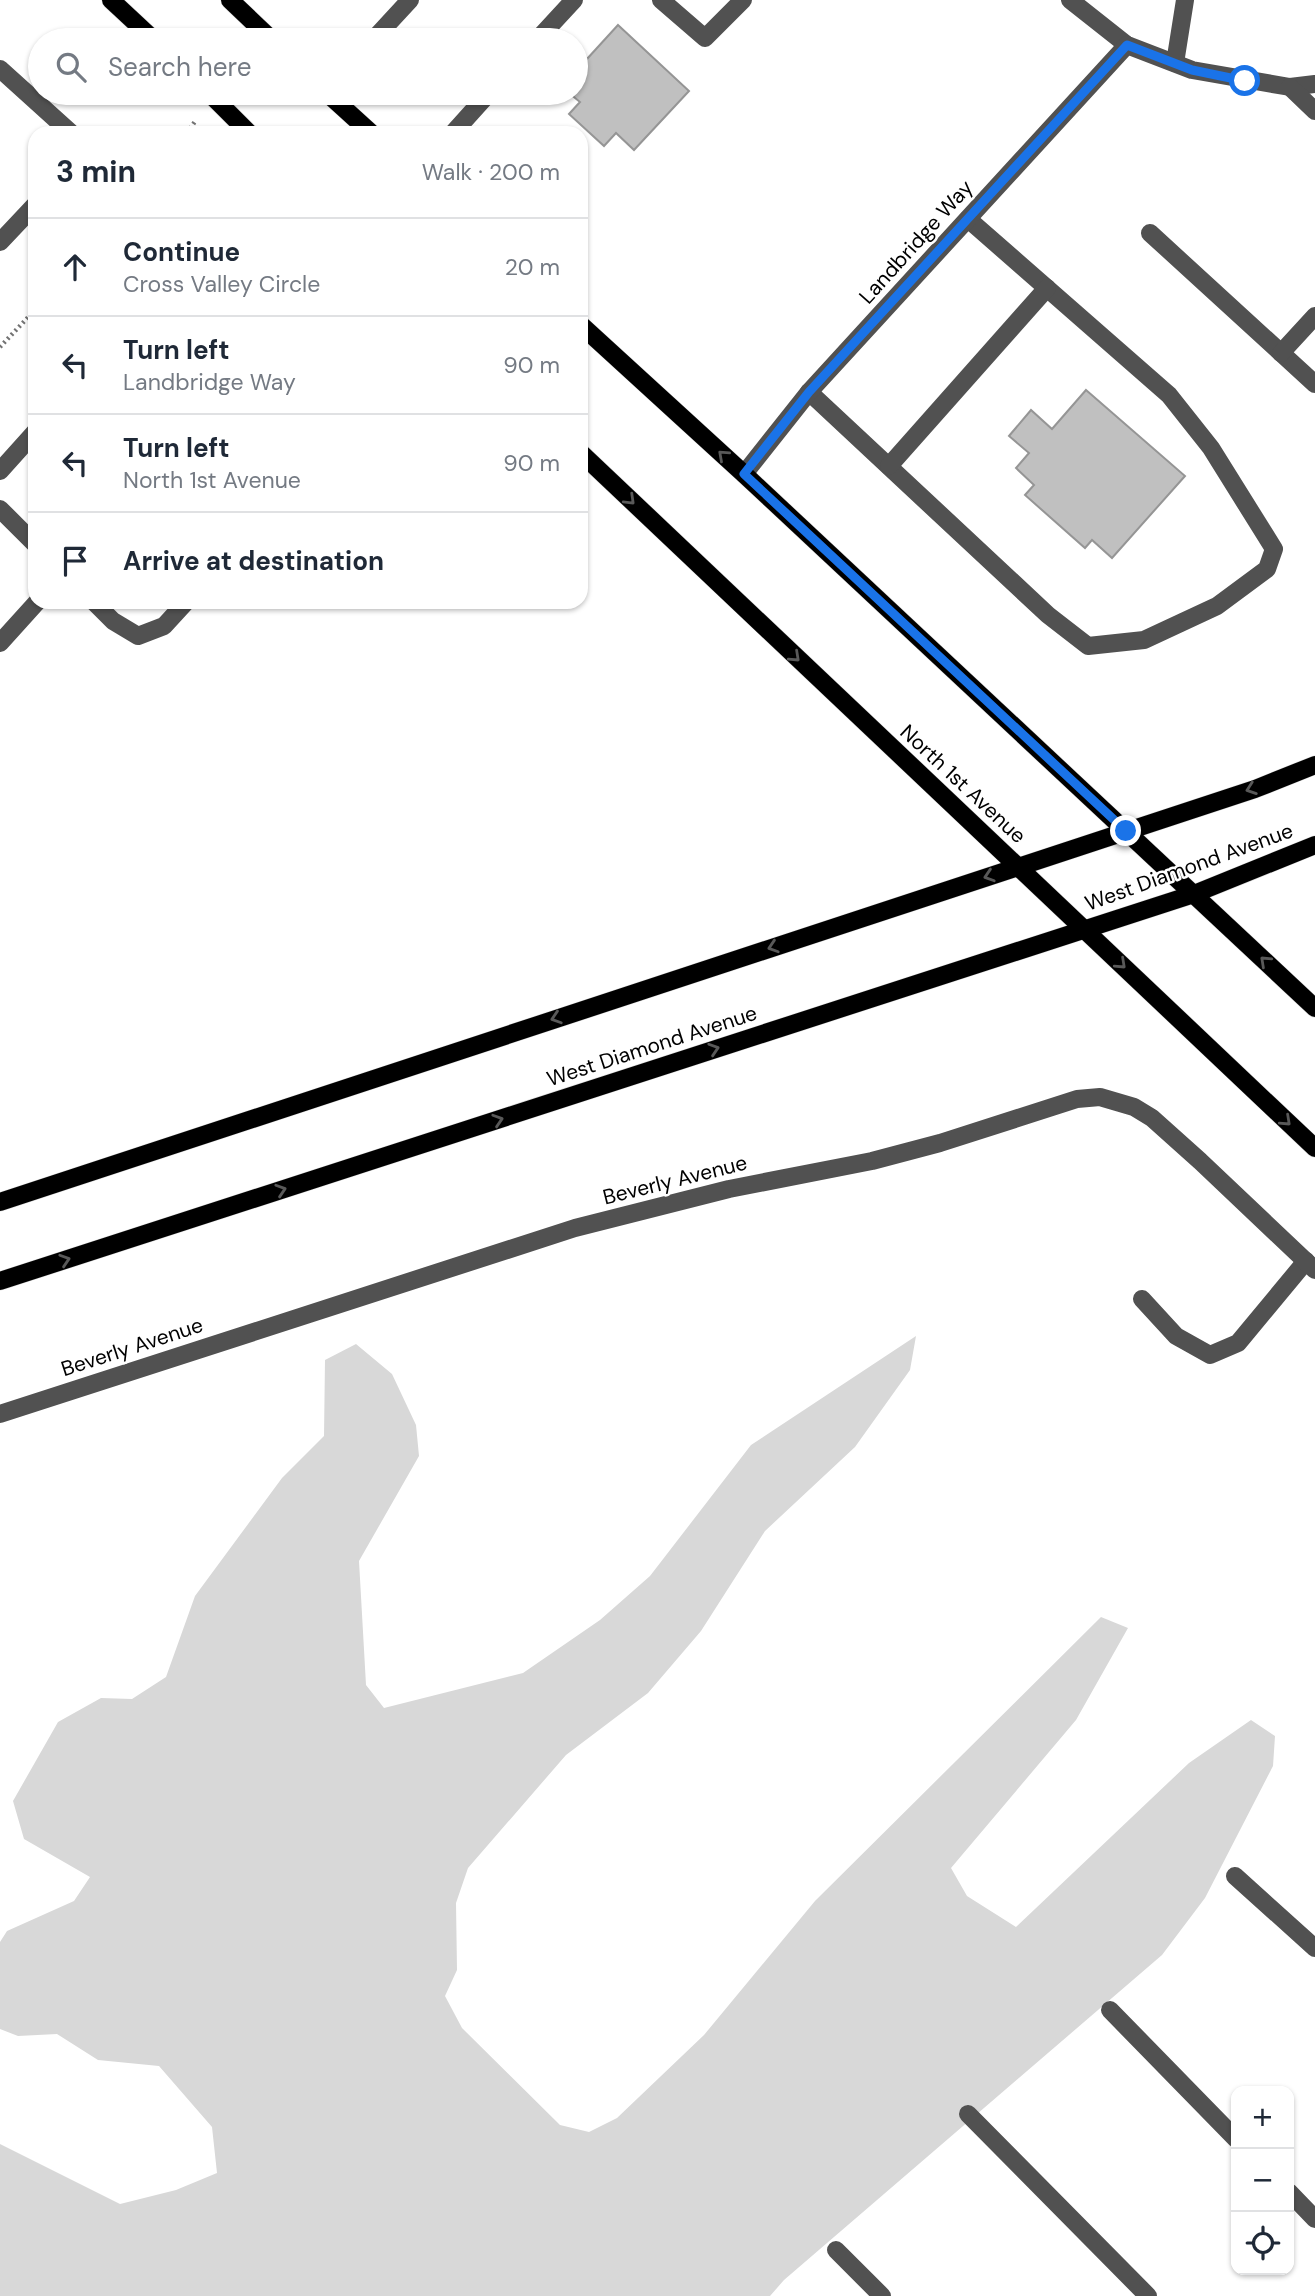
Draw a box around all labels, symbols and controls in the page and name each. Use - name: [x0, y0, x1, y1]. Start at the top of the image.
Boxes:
- search box: [28, 28, 588, 105]
- icon: search: [52, 48, 90, 86]
- text: Search here: [108, 50, 251, 84]
- route start: [1229, 65, 1260, 96]
- text: 3 min: [56, 152, 136, 191]
- text: Walk · 200 m: [422, 157, 560, 187]
- street label: Landbridge Way: [853, 174, 979, 310]
- text: Continue: [123, 235, 240, 269]
- icon: ahead: [56, 248, 94, 286]
- text: 20 m: [505, 252, 560, 282]
- text: Cross Valley Circle: [123, 269, 320, 299]
- text: Turn left: [123, 333, 230, 367]
- icon: left: [56, 346, 94, 384]
- text: 90 m: [503, 350, 560, 380]
- text: Landbridge Way: [123, 367, 296, 397]
- text: Turn left: [123, 431, 230, 465]
- icon: left: [56, 444, 94, 482]
- text: 90 m: [503, 448, 560, 478]
- one-way arrow: [718, 450, 731, 463]
- text: North 1st Avenue: [123, 465, 301, 495]
- one-way arrow: [622, 492, 635, 505]
- icon: arrive: [56, 542, 94, 580]
- text: Arrive at destination: [123, 544, 384, 578]
- one-way arrow: [787, 648, 800, 661]
- street label: North 1st Avenue: [894, 718, 1032, 850]
- one-way arrow: [1246, 781, 1258, 795]
- route end: [1110, 815, 1141, 846]
- street label: West Diamond Avenue: [1081, 816, 1297, 918]
- one-way arrow: [983, 868, 995, 882]
- one-way arrow: [767, 939, 779, 953]
- one-way arrow: [1113, 956, 1126, 969]
- one-way arrow: [1260, 957, 1273, 970]
- street label: West Diamond Avenue: [543, 999, 761, 1093]
- one-way arrow: [551, 1010, 563, 1025]
- one-way arrow: [708, 1043, 720, 1058]
- one-way arrow: [1278, 1112, 1291, 1125]
- one-way arrow: [491, 1113, 503, 1128]
- street label: Beverly Avenue: [600, 1149, 750, 1211]
- one-way arrow: [275, 1184, 287, 1198]
- one-way arrow: [58, 1254, 71, 1268]
- street label: Beverly Avenue: [57, 1311, 207, 1383]
- map controls: [1231, 2086, 1294, 2275]
- button: +: [1231, 2086, 1294, 2149]
- button: −: [1231, 2149, 1294, 2212]
- button: locate: [1231, 2212, 1294, 2275]

